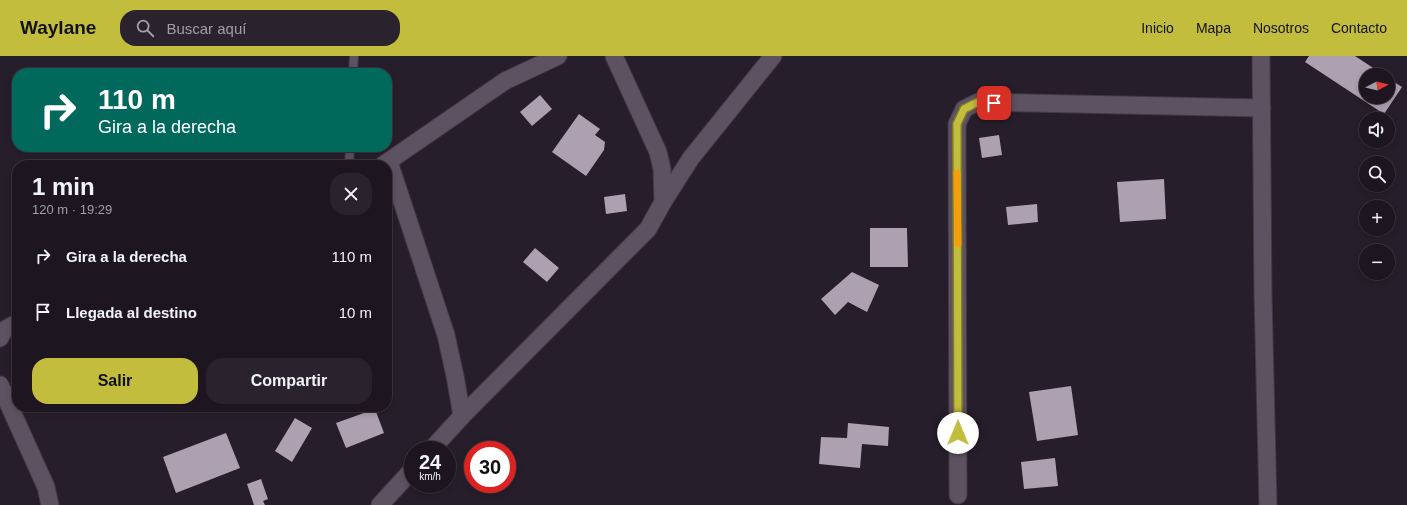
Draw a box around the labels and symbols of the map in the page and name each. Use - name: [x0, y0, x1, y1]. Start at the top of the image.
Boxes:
- north arrow: [1359, 68, 1395, 104]
- pin: [977, 86, 1011, 120]
- position arrow: [937, 412, 979, 454]
- speed limit sign: 30: [464, 441, 516, 493]

